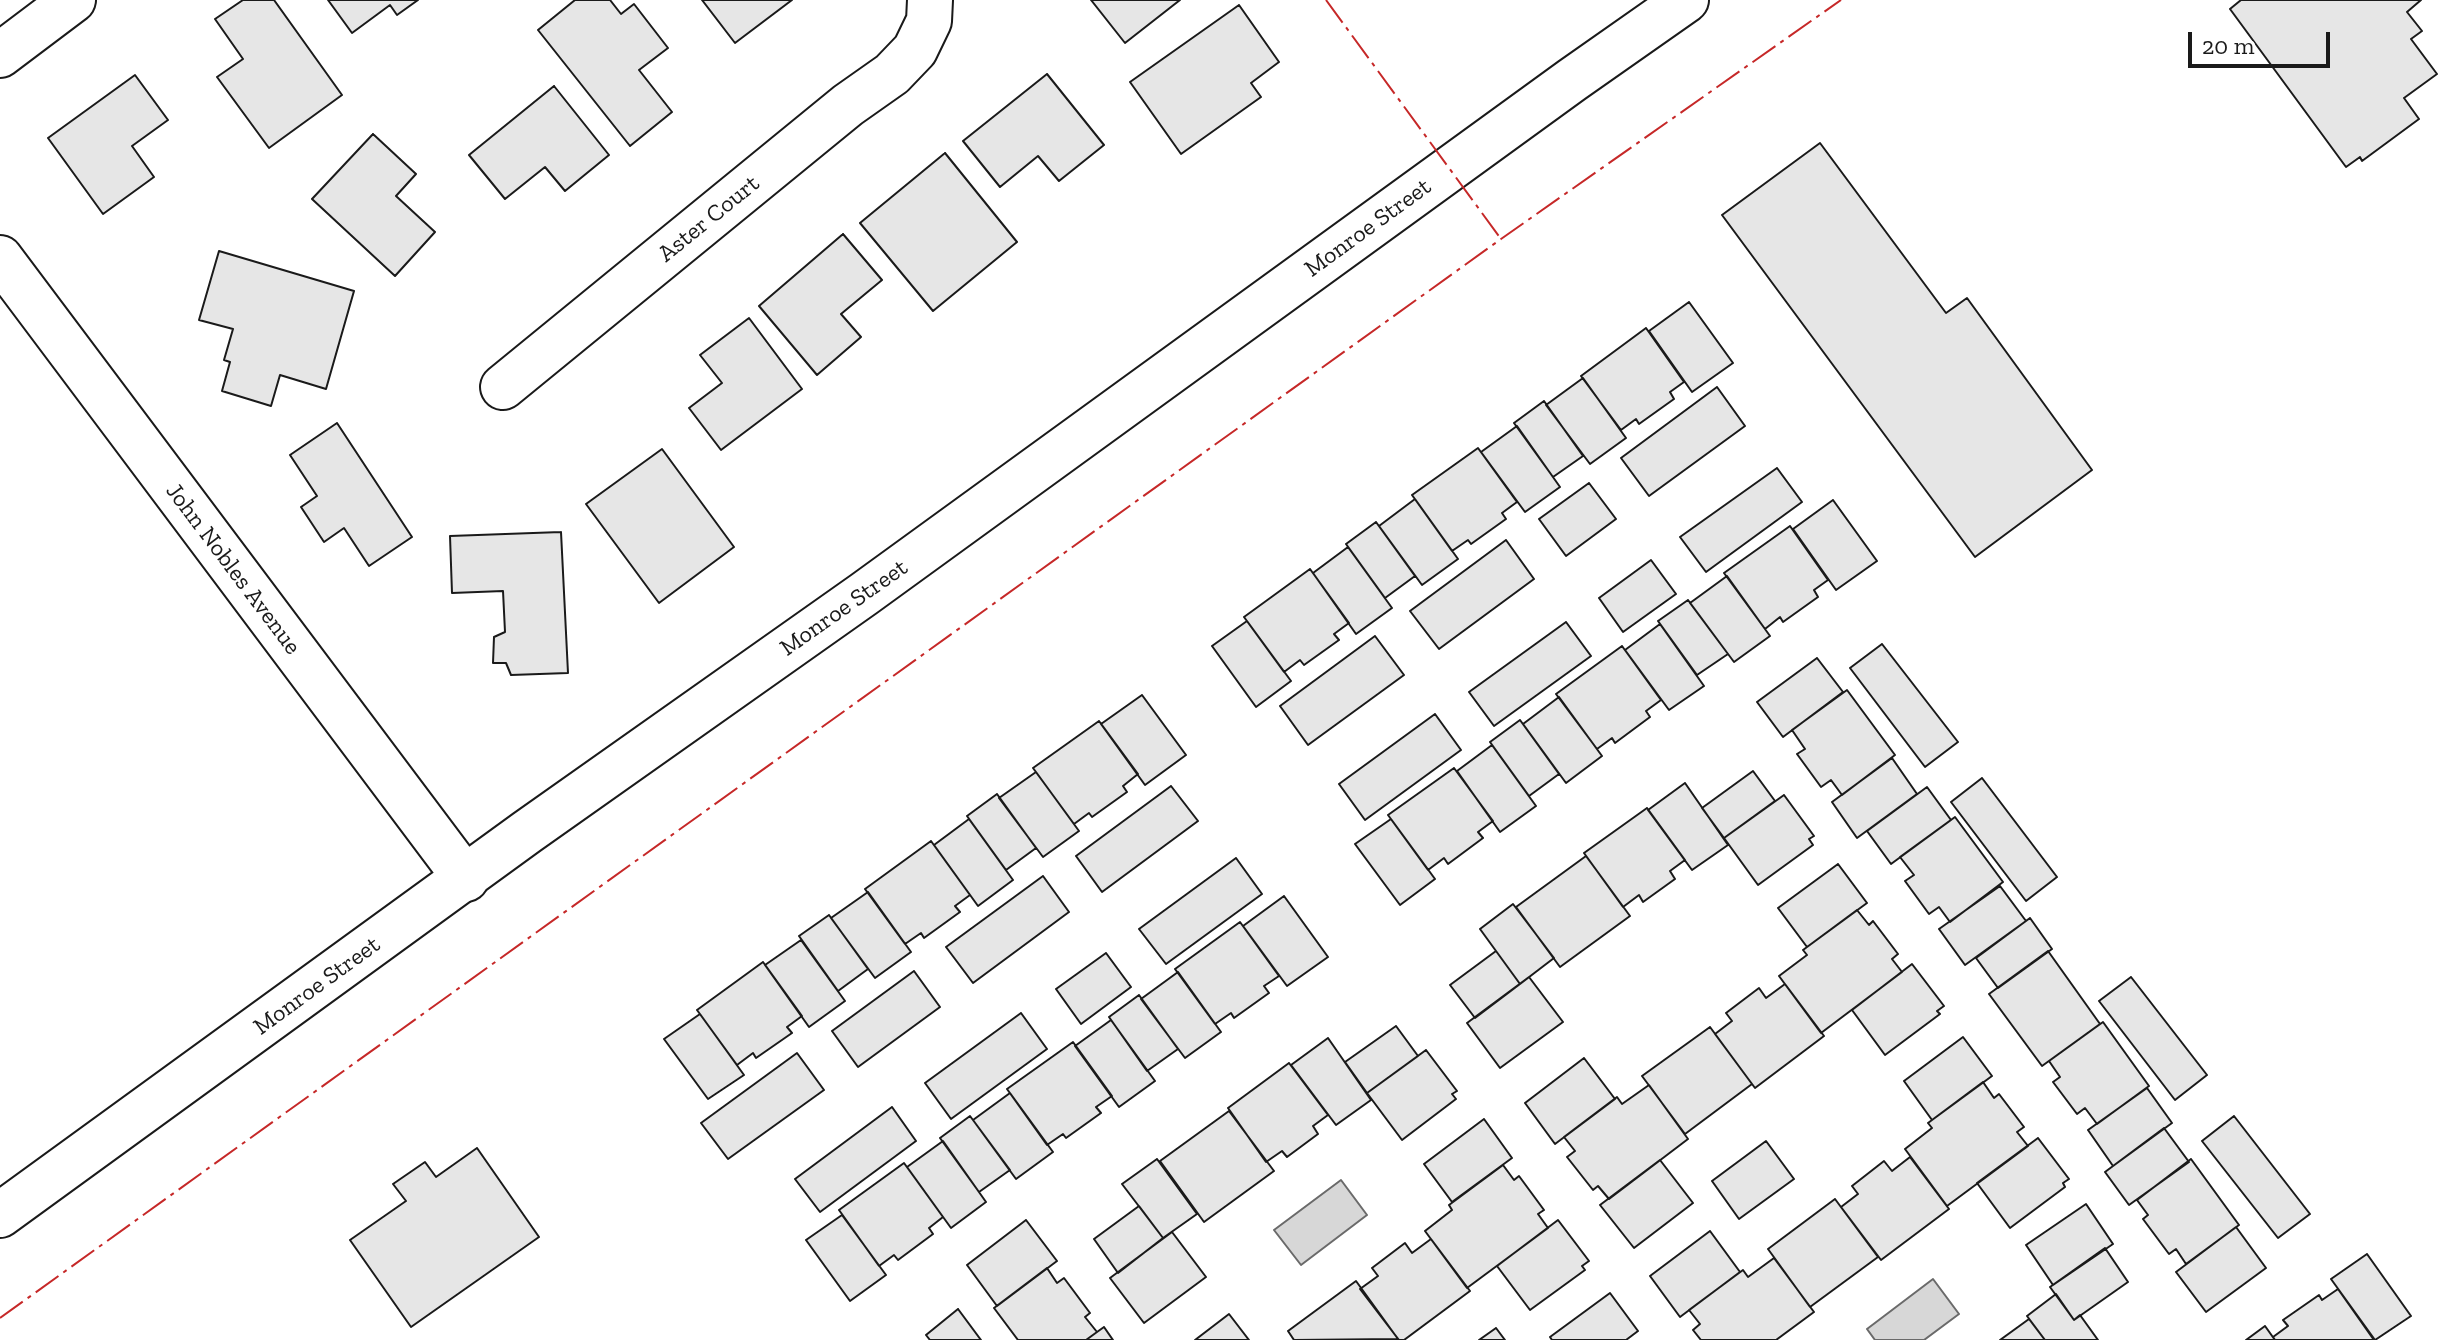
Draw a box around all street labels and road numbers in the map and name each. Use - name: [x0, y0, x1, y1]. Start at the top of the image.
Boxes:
- street label: Aster Court: [653, 169, 765, 269]
- street label: Monroe Street: [1299, 173, 1437, 283]
- street label: John Nobles Avenue: [159, 478, 307, 660]
- street label: Monroe Street: [775, 553, 913, 663]
- street label: Monroe Street: [248, 931, 386, 1041]

